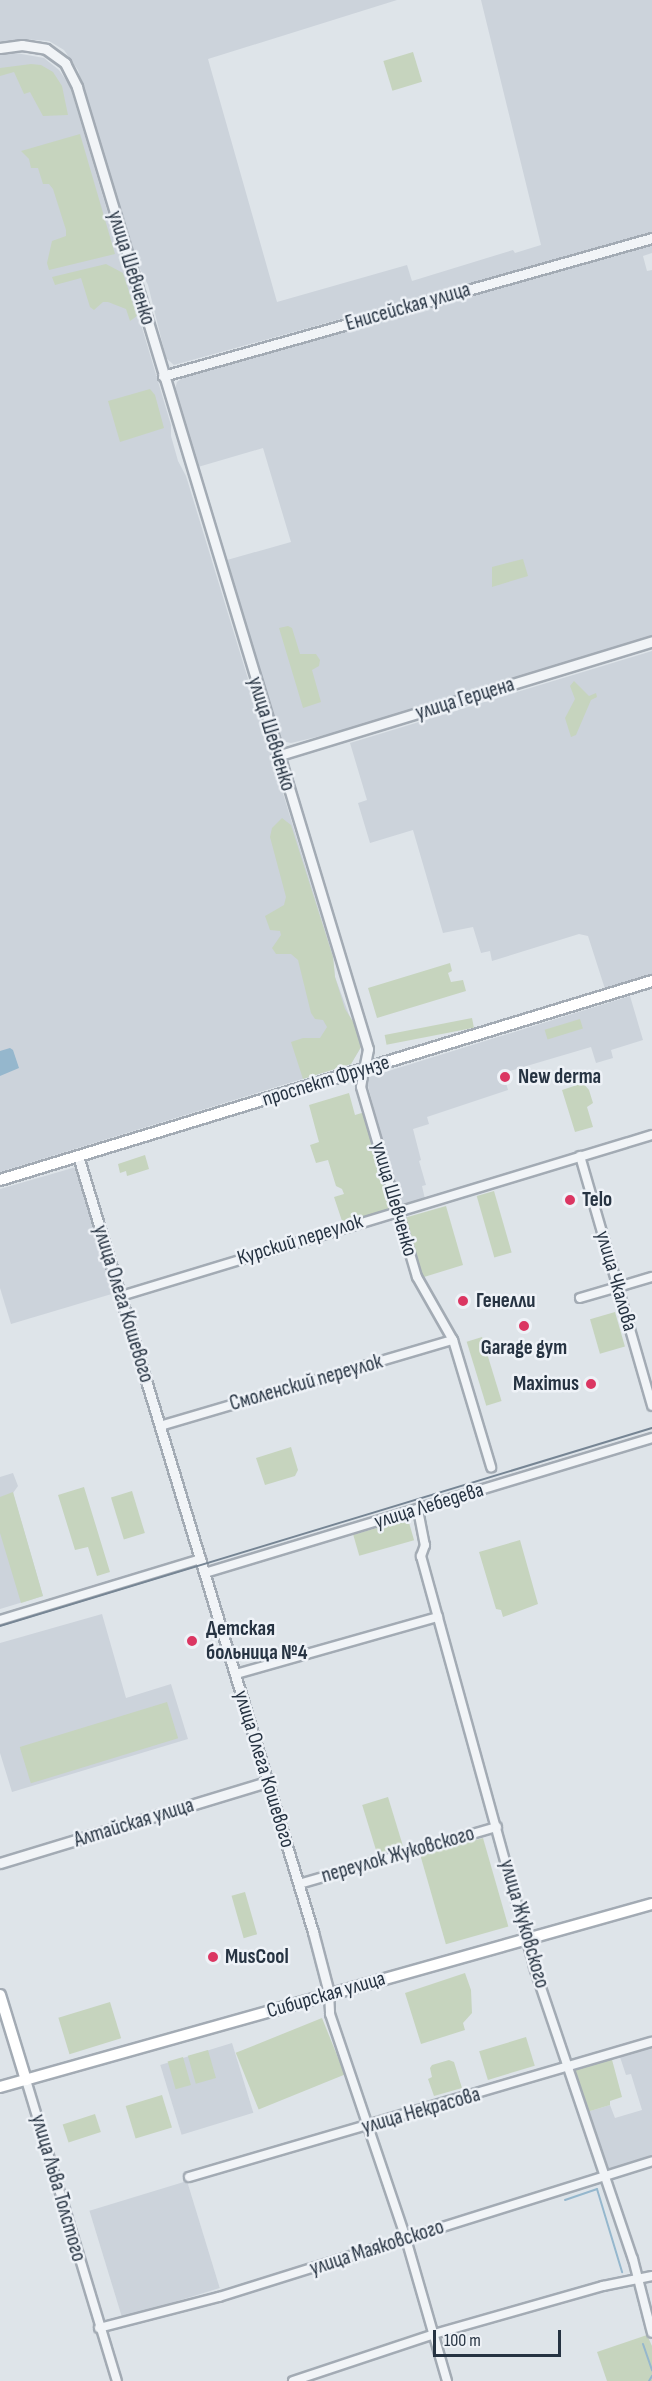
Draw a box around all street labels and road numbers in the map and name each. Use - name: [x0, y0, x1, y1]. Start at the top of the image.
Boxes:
- street label: улица Шевченко: [102, 208, 160, 328]
- street label: Енисейская улица: [343, 277, 473, 337]
- street label: улица Герцена: [413, 672, 517, 726]
- street label: улица Шевченко: [242, 674, 300, 794]
- street label: проспект Фрунзе: [259, 1050, 393, 1112]
- street label: улица Шевченко: [366, 1139, 422, 1259]
- street label: Курский переулок: [234, 1209, 366, 1271]
- street label: улица Олега Кошевого: [87, 1222, 159, 1386]
- street label: улица Чкалова: [590, 1228, 642, 1334]
- street label: Смоленский переулок: [227, 1349, 385, 1417]
- street label: улица Лебедева: [371, 1477, 487, 1535]
- street label: улица Олега Кошевого: [228, 1687, 300, 1851]
- street label: Алтайская улица: [71, 1793, 197, 1853]
- street label: переулок Жуковского: [319, 1821, 477, 1889]
- street label: улица Жуковского: [494, 1857, 554, 1991]
- street label: Сибирская улица: [264, 1966, 388, 2024]
- street label: улица Некрасова: [359, 2082, 483, 2140]
- street label: улица Льва Толстого: [25, 2112, 91, 2264]
- street label: улица Маяковского: [307, 2214, 447, 2282]

